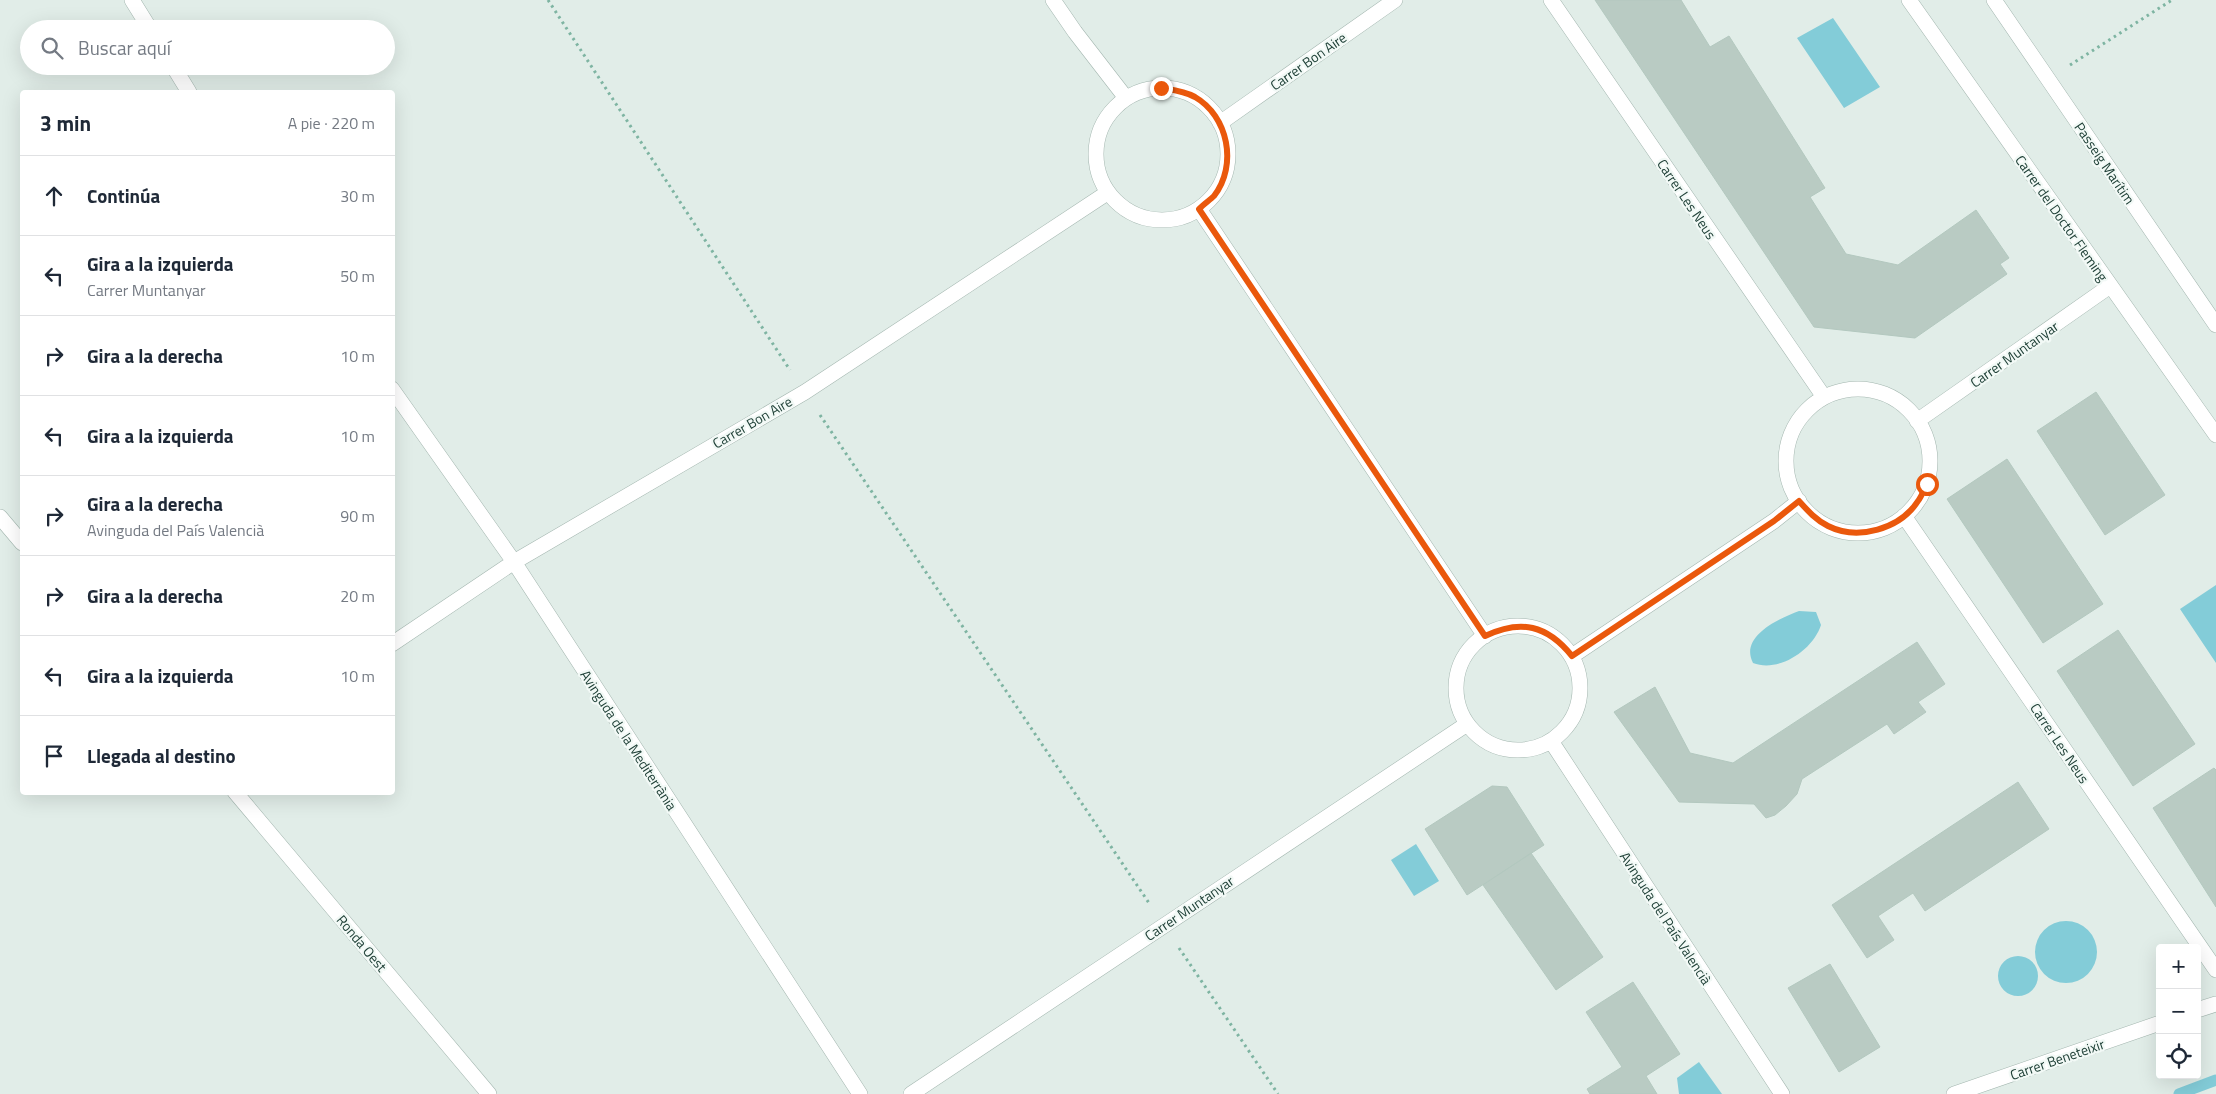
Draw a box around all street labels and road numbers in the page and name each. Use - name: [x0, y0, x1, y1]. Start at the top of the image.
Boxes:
- street label: Carrer Bon Aire: [1266, 27, 1350, 95]
- street label: Passeig Marítim: [2070, 118, 2140, 208]
- street label: Carrer del Doctor Fleming: [2010, 151, 2114, 285]
- street label: Carrer Les Neus: [1652, 155, 1722, 243]
- street label: Carrer Muntanyar: [1966, 316, 2063, 392]
- street label: Carrer Bon Aire: [708, 391, 796, 453]
- street label: Avinguda de la Mediterrània: [576, 666, 682, 814]
- street label: Carrer Les Neus: [2025, 699, 2095, 787]
- street label: Avinguda del País Valencià: [1615, 847, 1717, 989]
- street label: Carrer Muntanyar: [1140, 870, 1238, 946]
- street label: Ronda Oest: [332, 910, 392, 976]
- street label: Carrer Beneteixir: [2007, 1033, 2107, 1085]

